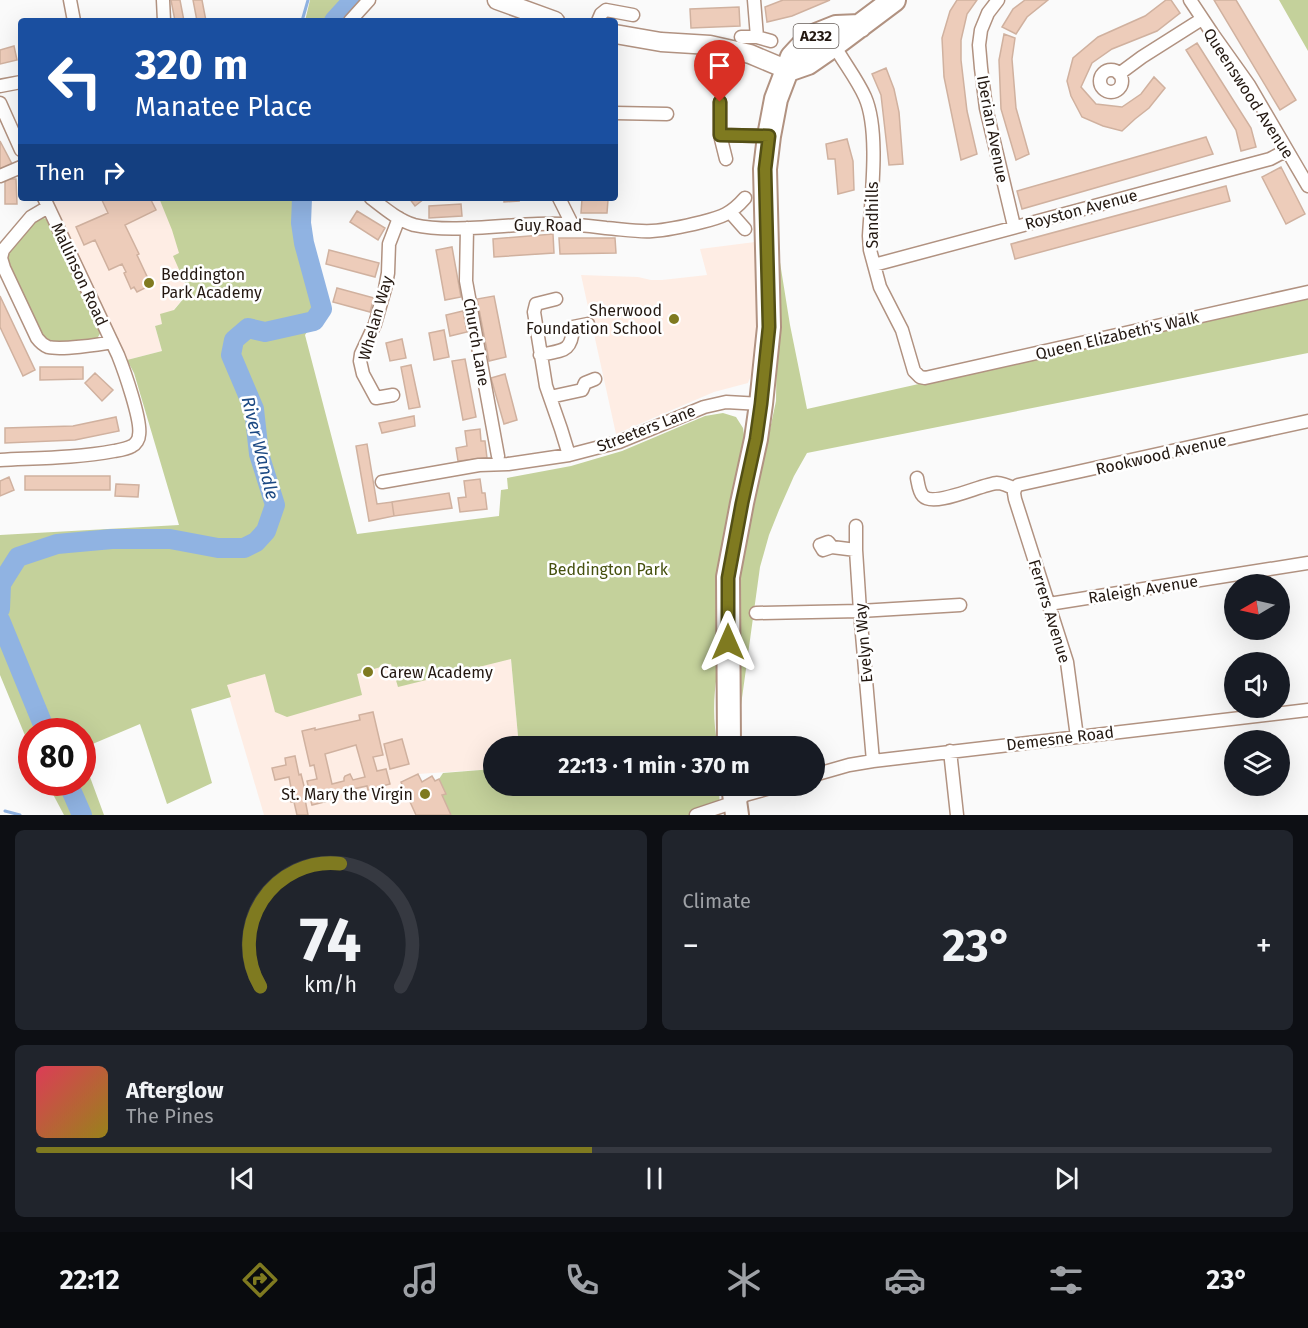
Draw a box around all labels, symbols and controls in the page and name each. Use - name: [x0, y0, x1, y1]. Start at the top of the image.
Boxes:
- road number: A232: [794, 24, 838, 48]
- street label: Queenswood Avenue: [1199, 25, 1298, 162]
- text: 320 m: [135, 40, 248, 90]
- pin: [694, 40, 745, 102]
- icon: left: [36, 42, 114, 120]
- icon: arrive: [703, 49, 736, 82]
- street label: Iberian Avenue: [973, 74, 1012, 184]
- text: Manatee Place: [135, 91, 312, 123]
- icon: right: [97, 156, 130, 189]
- text: Then: [36, 159, 85, 186]
- street label: Sandhills: [863, 181, 882, 249]
- street label: Royston Avenue: [1023, 185, 1139, 234]
- street label: Guy Road: [514, 216, 582, 235]
- street label: Mallinson Road: [47, 220, 112, 329]
- place label: Beddington Park Academy: [161, 265, 262, 302]
- street label: Whelan Way: [354, 273, 397, 363]
- marker: Beddington Park Academy: [142, 276, 156, 290]
- street label: Church Lane: [459, 297, 494, 388]
- place label: Sherwood Foundation School: [526, 301, 662, 338]
- street label: Queen Elizabeth's Walk: [1034, 307, 1201, 364]
- marker: Sherwood Foundation School: [667, 312, 681, 326]
- water label: River Wandle: [237, 394, 283, 502]
- street label: Streeters Lane: [594, 401, 698, 456]
- street label: Rookwood Avenue: [1094, 430, 1228, 479]
- street label: Ferrers Avenue: [1025, 557, 1074, 665]
- park label: Beddington Park: [548, 560, 669, 579]
- street label: Raleigh Avenue: [1087, 571, 1199, 608]
- north arrow: [1224, 574, 1290, 640]
- map controls: [1224, 574, 1290, 796]
- street label: Evelyn Way: [851, 602, 876, 684]
- position arrow: [696, 610, 760, 674]
- button: sound: [1224, 652, 1290, 718]
- place label: Carew Academy: [380, 663, 493, 682]
- marker: Carew Academy: [361, 665, 375, 679]
- speed limit sign: 80: [18, 718, 96, 796]
- street label: Demesne Road: [1005, 722, 1115, 755]
- button: layers: [1224, 730, 1290, 796]
- text: 22:13 · 1 min · 370 m: [558, 752, 750, 779]
- place label: St. Mary the Virgin: [281, 785, 413, 804]
- marker: St. Mary the Virgin: [418, 787, 432, 801]
- text: Climate: [683, 889, 751, 913]
- text: 74: [300, 903, 362, 978]
- text: 23°: [942, 919, 1012, 973]
- text: −: [683, 926, 699, 966]
- text: +: [1256, 926, 1272, 966]
- text: km/h: [304, 972, 357, 998]
- text: Afterglow: [126, 1077, 223, 1104]
- text: The Pines: [126, 1104, 213, 1128]
- icon: previous: [226, 1162, 259, 1195]
- icon: pause: [638, 1162, 671, 1195]
- icon: next: [1050, 1162, 1083, 1195]
- icon: directions: [239, 1259, 281, 1301]
- icon: music: [400, 1259, 442, 1301]
- icon: phone: [561, 1259, 603, 1301]
- icon: climate: [723, 1259, 765, 1301]
- icon: car: [884, 1259, 926, 1301]
- icon: filters: [1045, 1259, 1087, 1301]
- text: 22:12: [60, 1264, 120, 1296]
- text: 23°: [1206, 1264, 1248, 1296]

